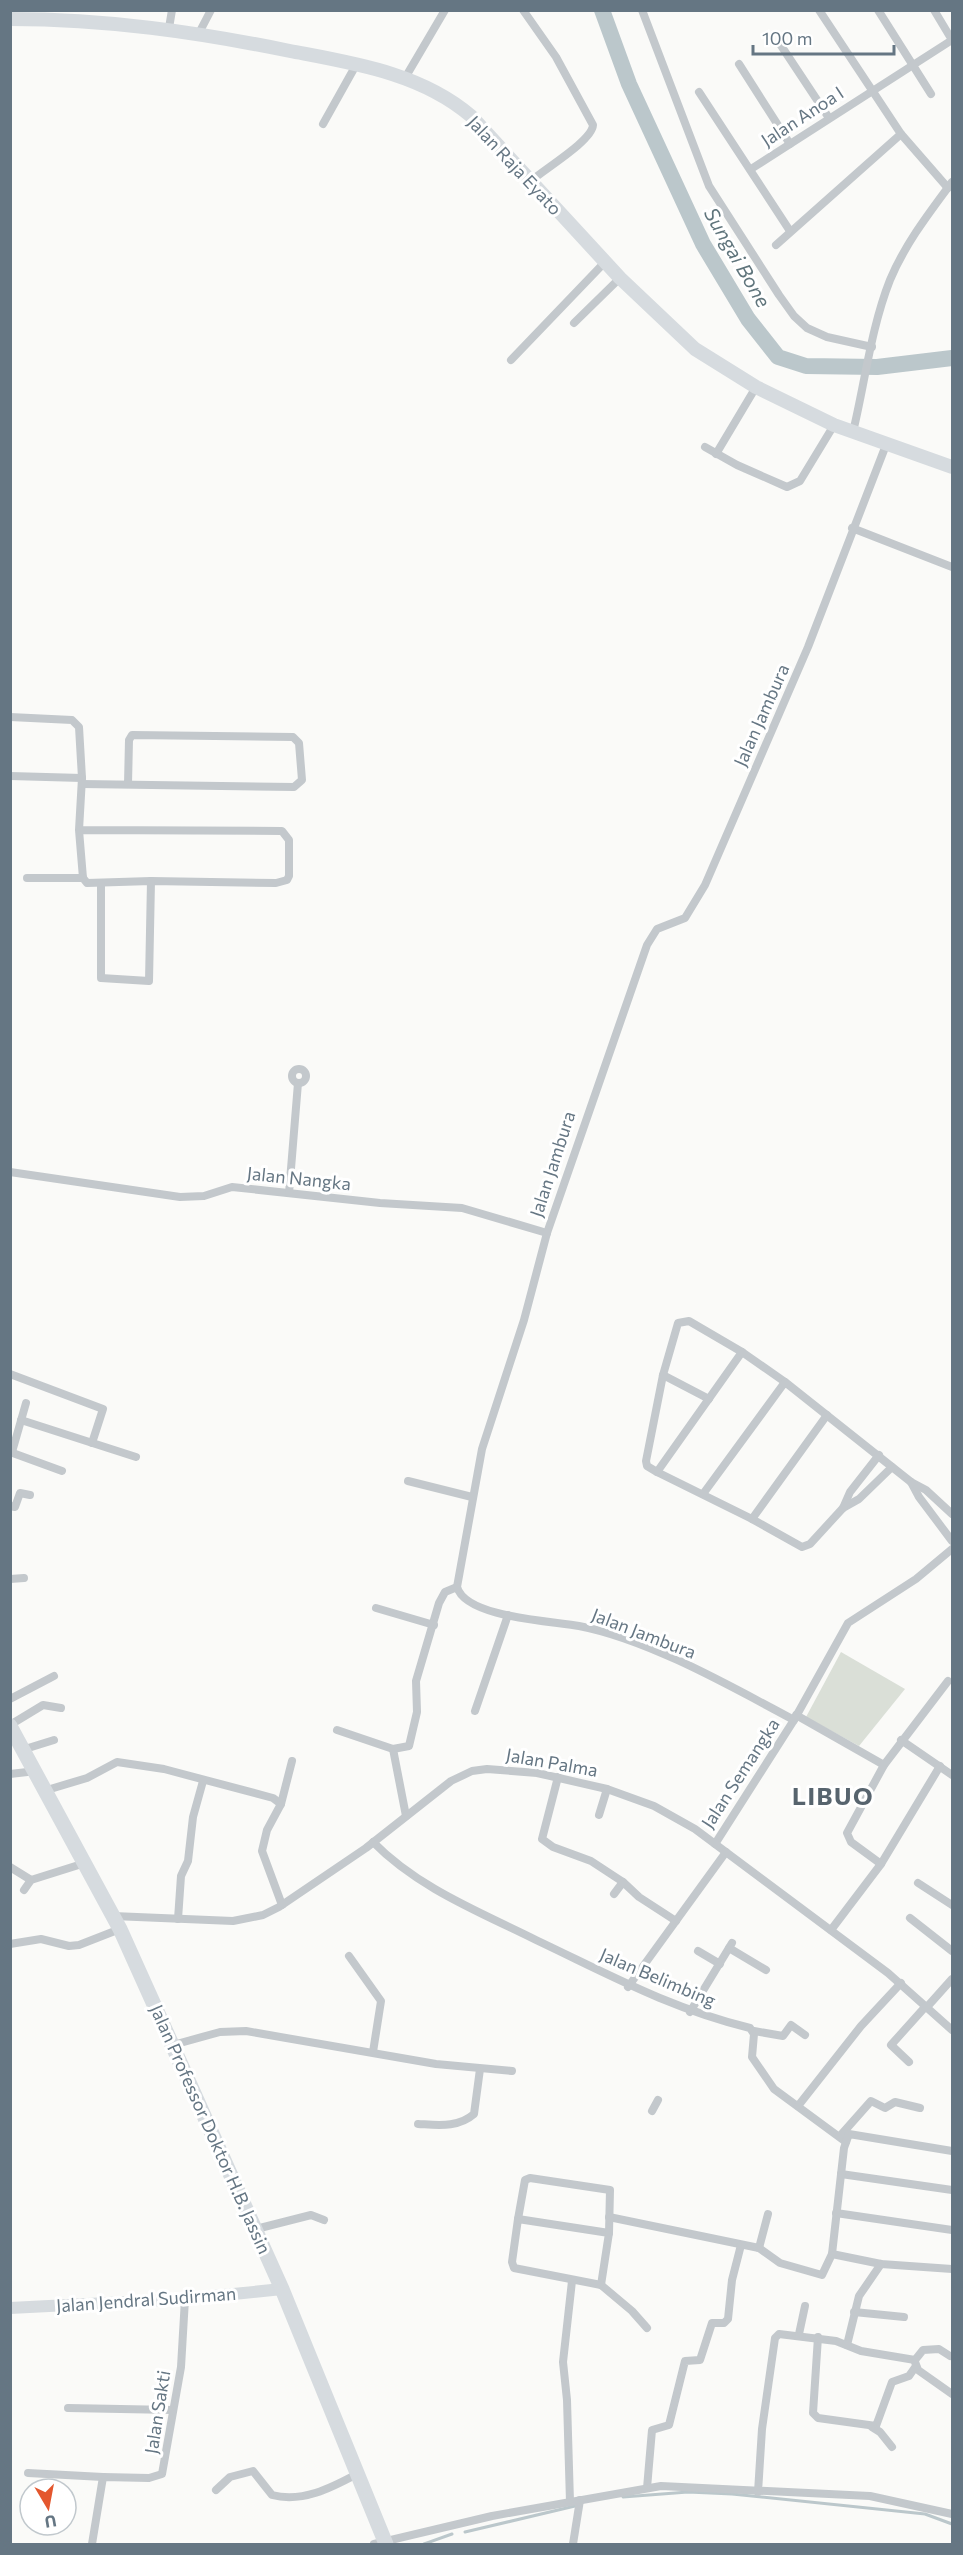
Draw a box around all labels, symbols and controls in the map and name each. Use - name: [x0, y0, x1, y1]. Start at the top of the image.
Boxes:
- scale bar: [753, 18, 894, 56]
- text: 100 m: [762, 27, 812, 49]
- street label: Jalan Anoa I: [757, 81, 847, 151]
- street label: Jalan Raja Eyato: [463, 111, 567, 219]
- water label: Sungai Bone: [700, 203, 776, 312]
- street label: Jalan Jambura: [729, 660, 793, 770]
- street label: Jalan Jambura: [525, 1108, 579, 1220]
- street label: Jalan Nangka: [246, 1162, 352, 1194]
- street label: Jalan Jambura: [589, 1603, 699, 1663]
- street label: Jalan Semangka: [696, 1714, 784, 1832]
- street label: Jalan Palma: [504, 1743, 600, 1781]
- district label: LIBUO: [792, 1781, 874, 1810]
- street label: Jalan Belimbing: [597, 1943, 719, 2011]
- street label: Jalan Professor Doktor H.B. Jassin: [146, 2001, 276, 2257]
- street label: Jalan Jendral Sudirman: [55, 2282, 237, 2316]
- street label: Jalan Sakti: [140, 2369, 174, 2455]
- north arrow: [18, 2477, 78, 2537]
- text: U: [43, 2512, 58, 2533]

